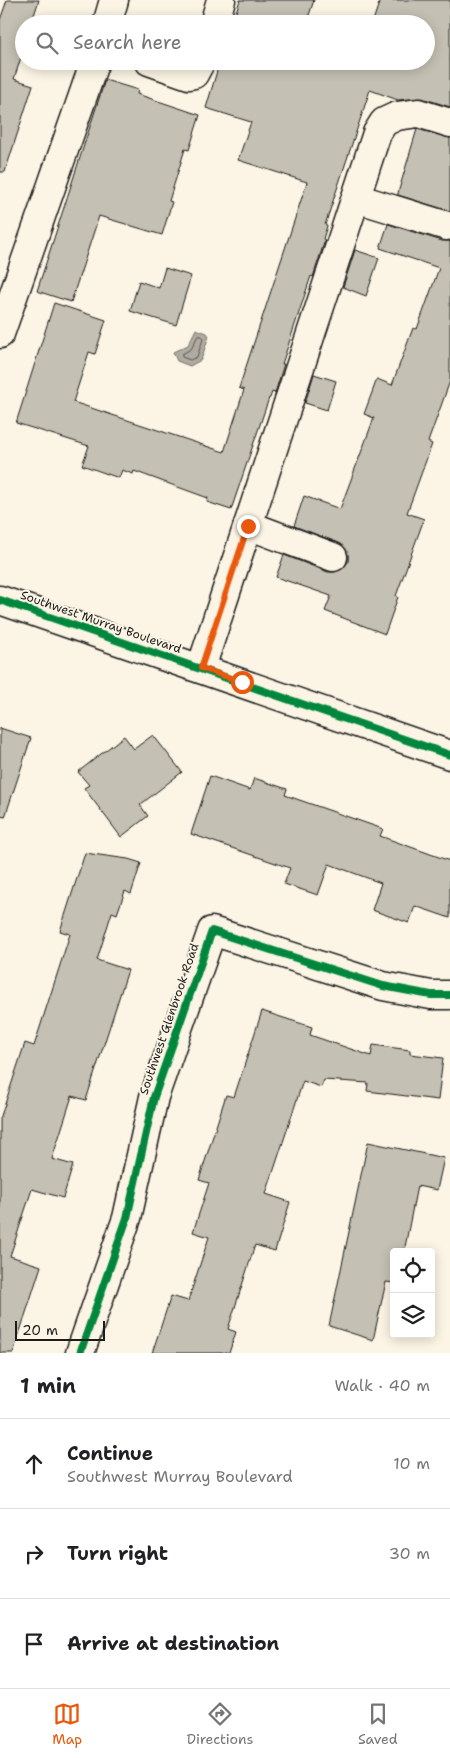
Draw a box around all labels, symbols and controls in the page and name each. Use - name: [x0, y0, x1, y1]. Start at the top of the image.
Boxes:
- search box: [15, 15, 435, 70]
- icon: search: [33, 29, 61, 57]
- text: Search here: [73, 30, 182, 55]
- route end: [237, 515, 260, 538]
- street label: Southwest Murray Boulevard: [18, 587, 184, 657]
- route start: [231, 671, 254, 694]
- street label: Southwest Glenbrook Road: [136, 941, 203, 1097]
- map controls: [390, 1248, 435, 1338]
- button: locate: [390, 1248, 435, 1293]
- button: layers: [390, 1293, 435, 1338]
- scale bar: [15, 1318, 105, 1341]
- text: 20 m: [22, 1321, 58, 1339]
- text: 1 min: [20, 1372, 76, 1400]
- text: Walk · 40 m: [334, 1375, 430, 1396]
- text: Continue: [67, 1441, 153, 1466]
- icon: ahead: [20, 1450, 48, 1478]
- text: 10 m: [393, 1453, 430, 1474]
- text: Southwest Murray Boulevard: [67, 1466, 293, 1487]
- icon: right: [20, 1540, 48, 1568]
- text: Turn right: [67, 1541, 168, 1566]
- text: 30 m: [389, 1543, 430, 1564]
- icon: arrive: [20, 1630, 48, 1658]
- text: Arrive at destination: [67, 1631, 279, 1656]
- tab: Map: [52, 1700, 82, 1748]
- tab: Directions: [187, 1700, 254, 1748]
- tab: Saved: [358, 1700, 398, 1748]

